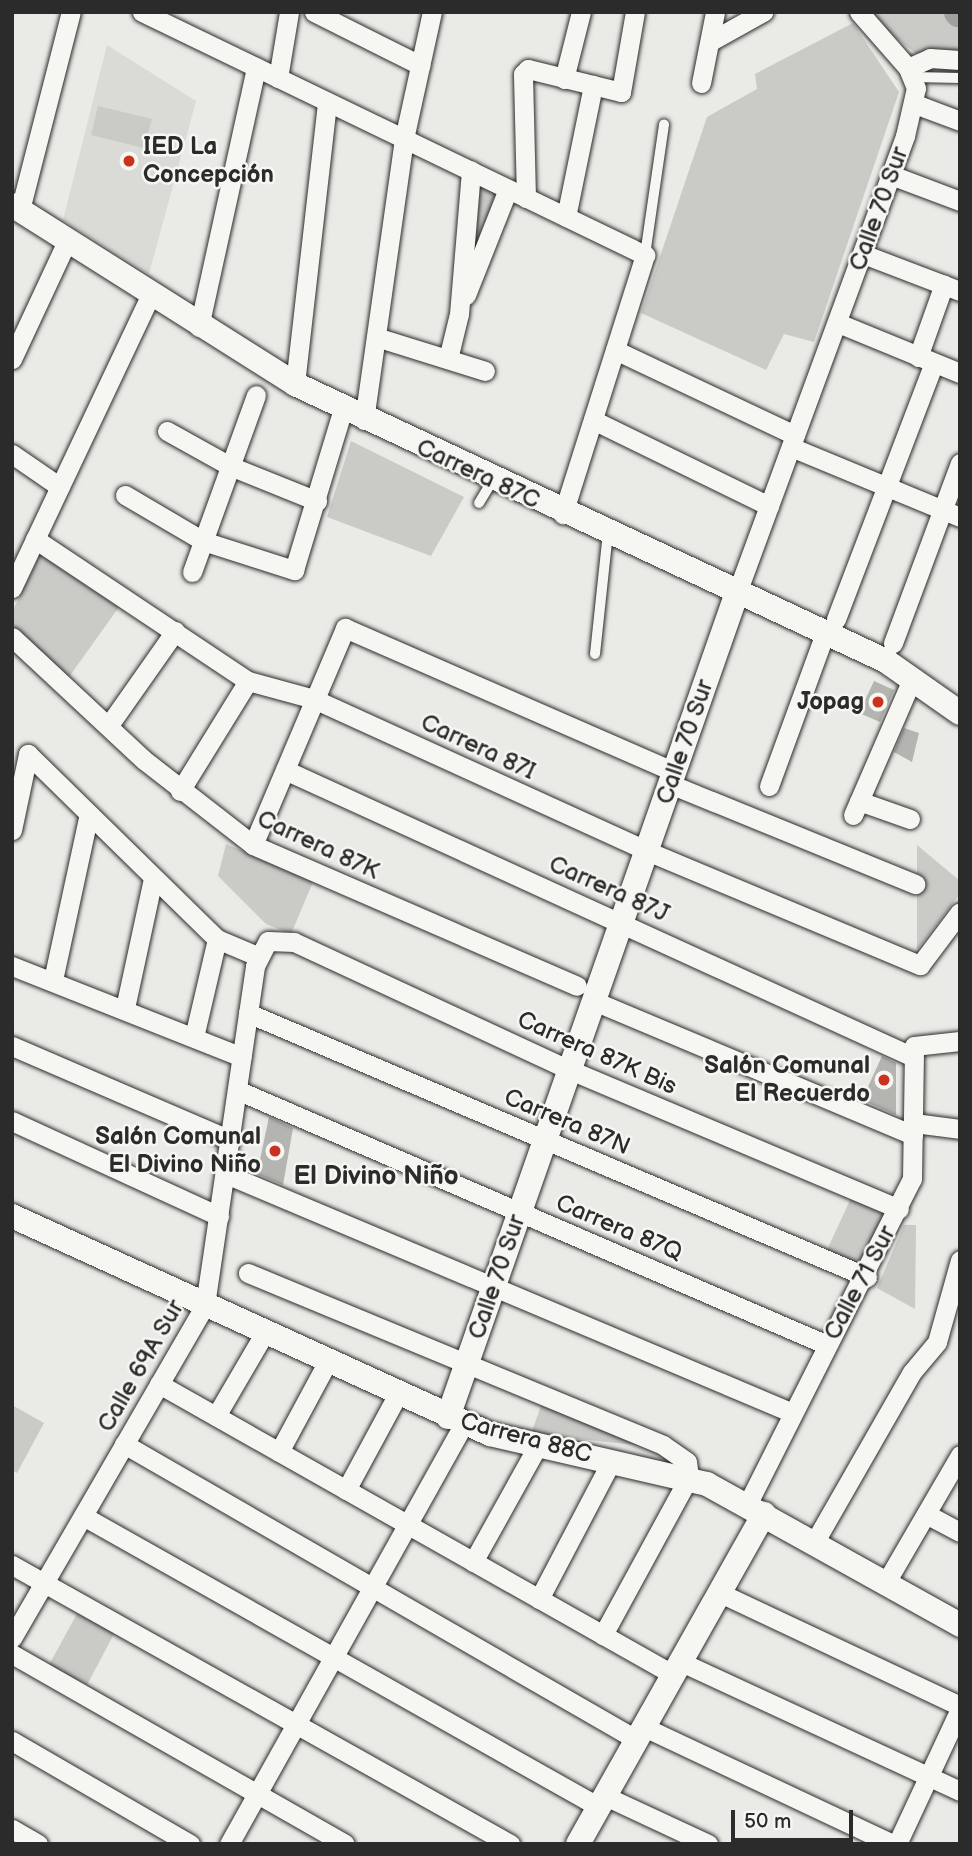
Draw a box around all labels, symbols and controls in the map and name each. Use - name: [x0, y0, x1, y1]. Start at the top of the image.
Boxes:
- place label: IED La Concepción: [143, 133, 274, 189]
- street label: Calle 70 Sur: [843, 143, 915, 275]
- marker: IED La Concepción: [121, 153, 137, 169]
- street label: Carrera 87C: [412, 433, 544, 515]
- street label: Calle 70 Sur: [650, 675, 720, 809]
- place label: Jopag: [797, 688, 864, 716]
- marker: Jopag: [870, 694, 886, 710]
- street label: Carrera 87I: [416, 708, 540, 786]
- street label: Carrera 87K: [252, 804, 384, 886]
- street label: Carrera 87J: [544, 850, 674, 928]
- street label: Carrera 87K Bis: [513, 1005, 681, 1101]
- place label: Salón Comunal El Recuerdo: [704, 1052, 870, 1108]
- marker: Salón Comunal El Recuerdo: [876, 1072, 892, 1088]
- street label: Carrera 87N: [500, 1083, 634, 1161]
- place label: Salón Comunal El Divino Niño: [95, 1123, 261, 1179]
- marker: Salón Comunal El Divino Niño: [267, 1143, 283, 1159]
- district label: El Divino Niño: [293, 1161, 459, 1193]
- street label: Carrera 87Q: [552, 1188, 686, 1268]
- street label: Calle 70 Sur: [462, 1210, 532, 1344]
- street label: Calle 71 Sur: [818, 1221, 902, 1345]
- street label: Calle 69A Sur: [91, 1295, 191, 1437]
- street label: Carrera 88C: [457, 1407, 595, 1469]
- scale bar: [734, 1797, 856, 1841]
- text: 50 m: [744, 1809, 791, 1834]

